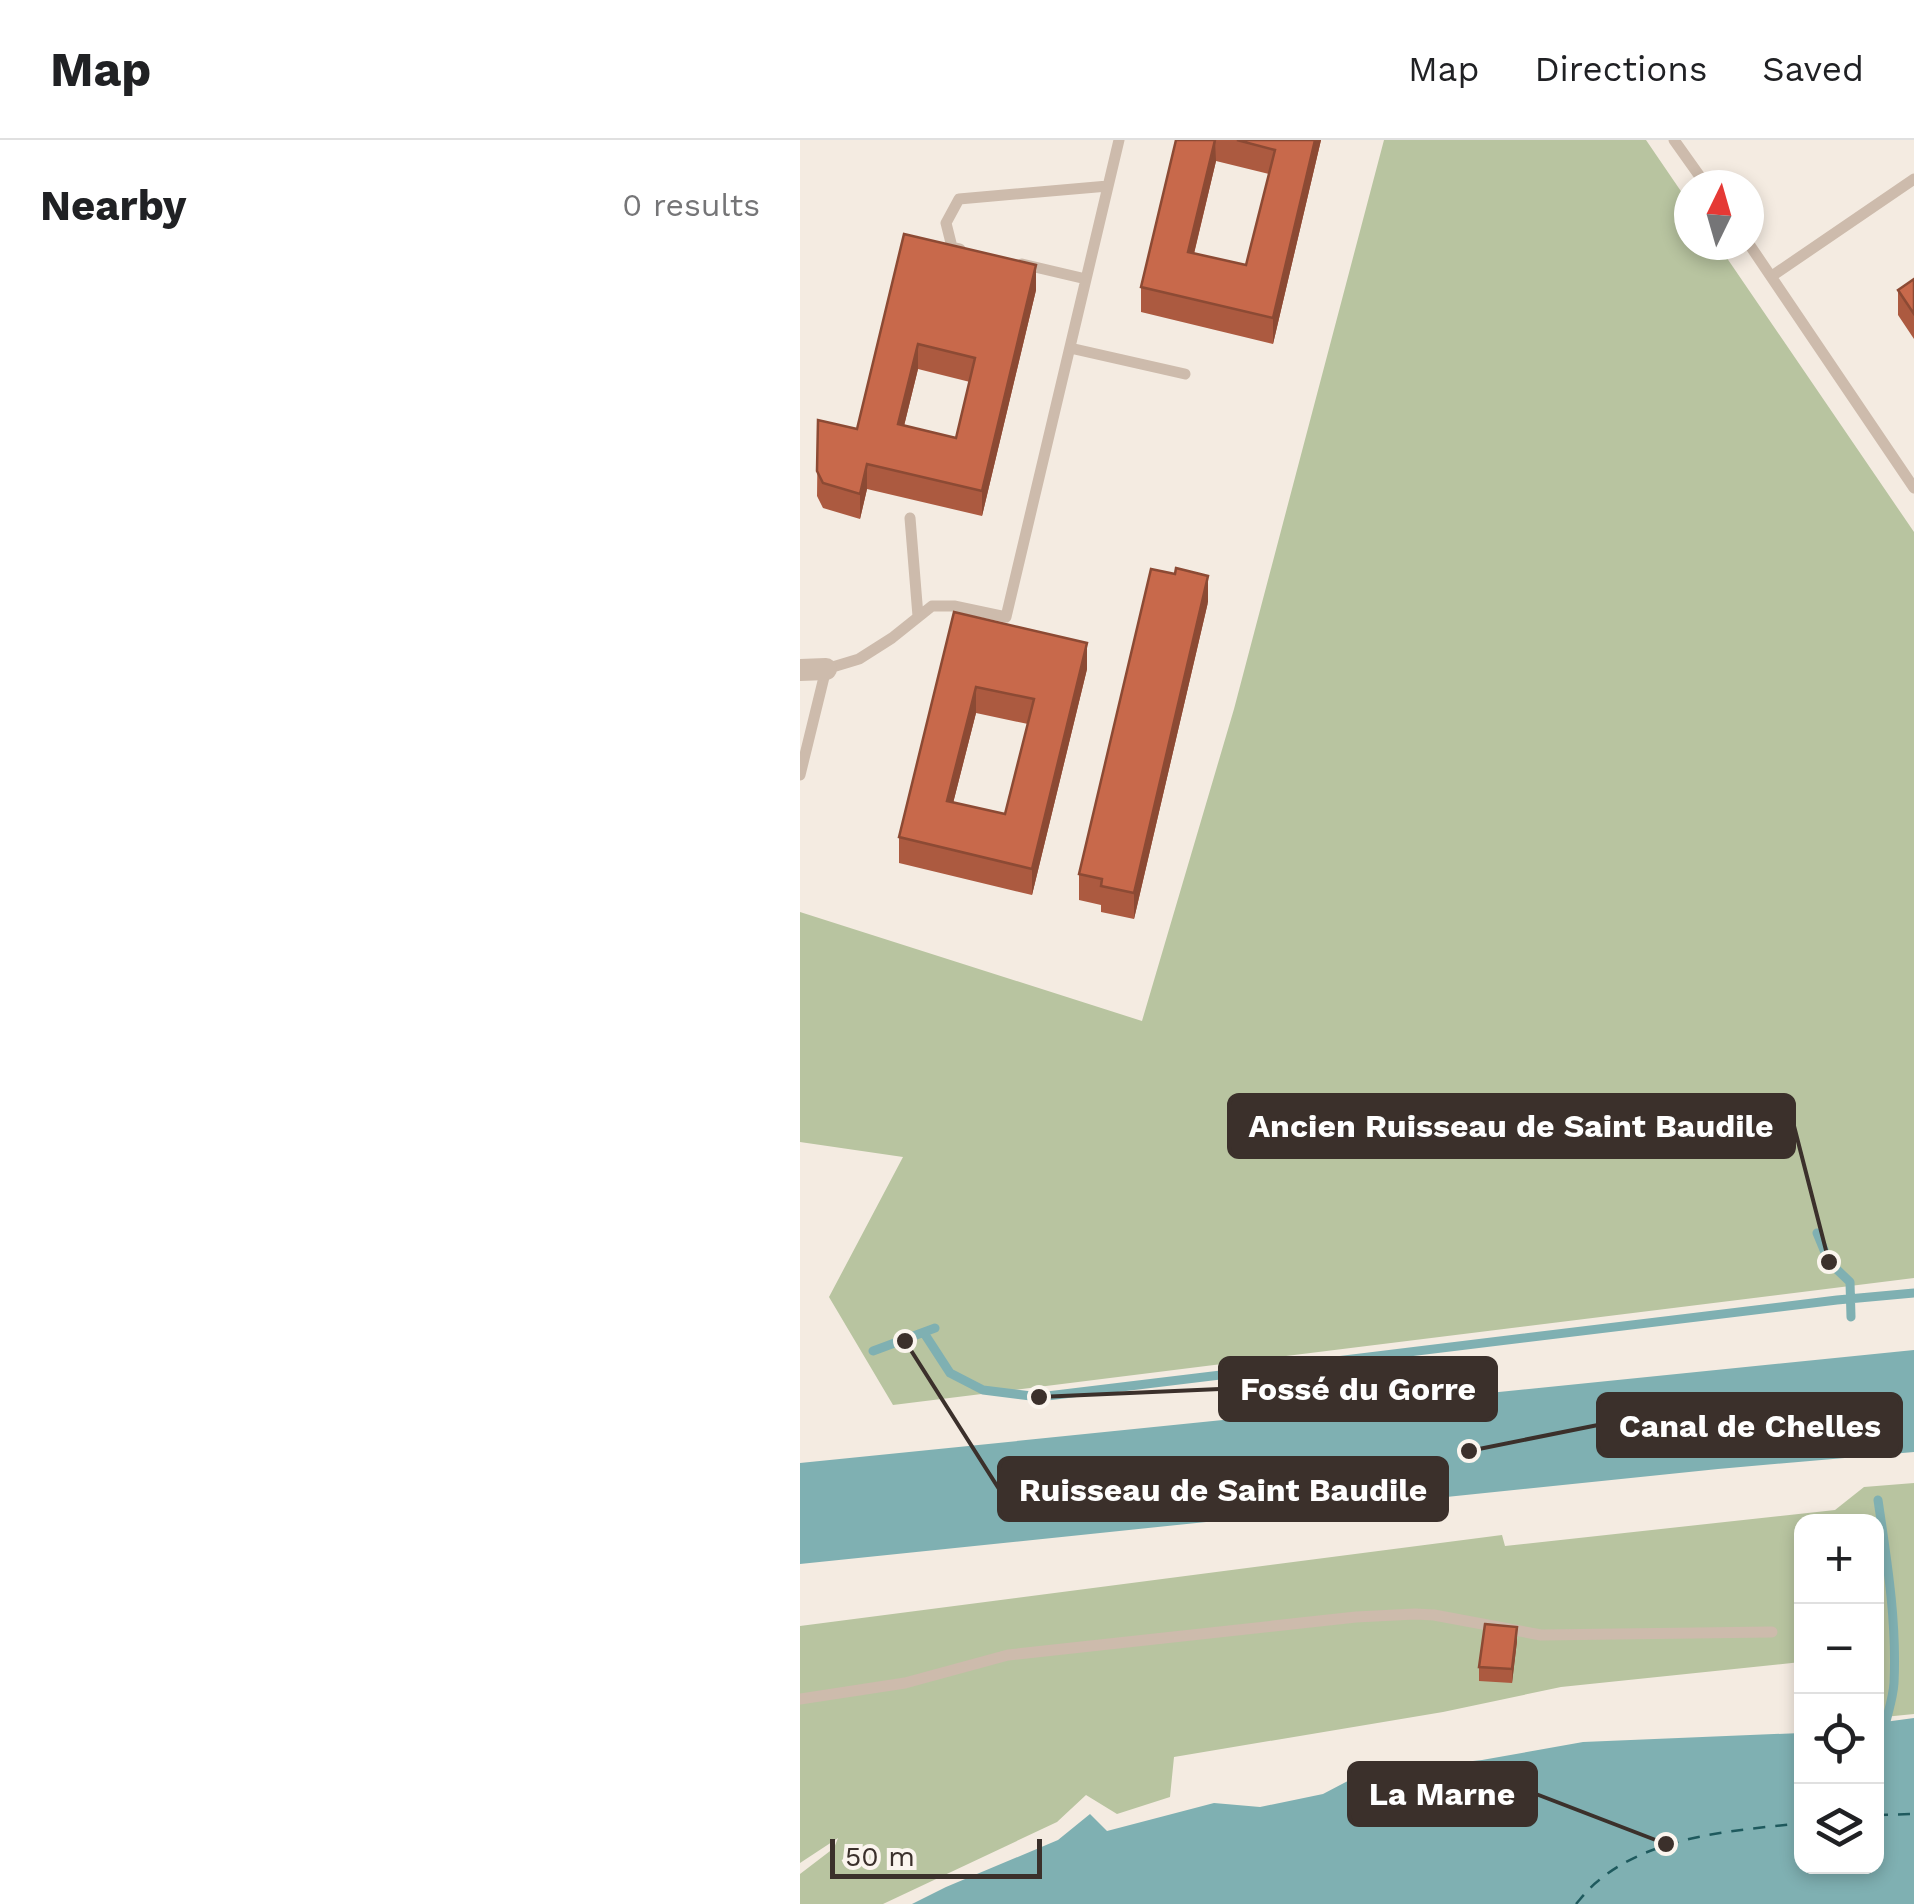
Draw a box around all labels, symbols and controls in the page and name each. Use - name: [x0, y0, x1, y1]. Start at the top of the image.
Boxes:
- text: Map: [50, 41, 151, 98]
- text: Map: [1408, 48, 1479, 90]
- text: Directions: [1534, 48, 1707, 90]
- text: Saved: [1762, 48, 1864, 90]
- north arrow: [1674, 170, 1764, 260]
- text: Nearby: [40, 181, 187, 230]
- text: 0 results: [622, 186, 760, 224]
- callout: Ancien Ruisseau de Saint Baudile: [1229, 1095, 1794, 1157]
- text: Ancien Ruisseau de Saint Baudile: [1248, 1107, 1774, 1145]
- callout: Fossé du Gorre: [1220, 1358, 1496, 1420]
- text: Fossé du Gorre: [1240, 1370, 1476, 1408]
- callout: Canal de Chelles: [1598, 1394, 1901, 1456]
- text: Canal de Chelles: [1619, 1407, 1881, 1445]
- callout: Ruisseau de Saint Baudile: [999, 1458, 1447, 1520]
- text: Ruisseau de Saint Baudile: [1019, 1471, 1427, 1509]
- map controls: [1794, 1514, 1884, 1874]
- button: +: [1794, 1514, 1884, 1604]
- button: −: [1794, 1604, 1884, 1694]
- button: locate: [1794, 1694, 1884, 1784]
- callout: La Marne: [1349, 1763, 1536, 1825]
- text: La Marne: [1369, 1775, 1515, 1813]
- button: layers: [1794, 1784, 1884, 1874]
- scale bar: [830, 1834, 1042, 1878]
- text: 50 m: [845, 1840, 915, 1873]

